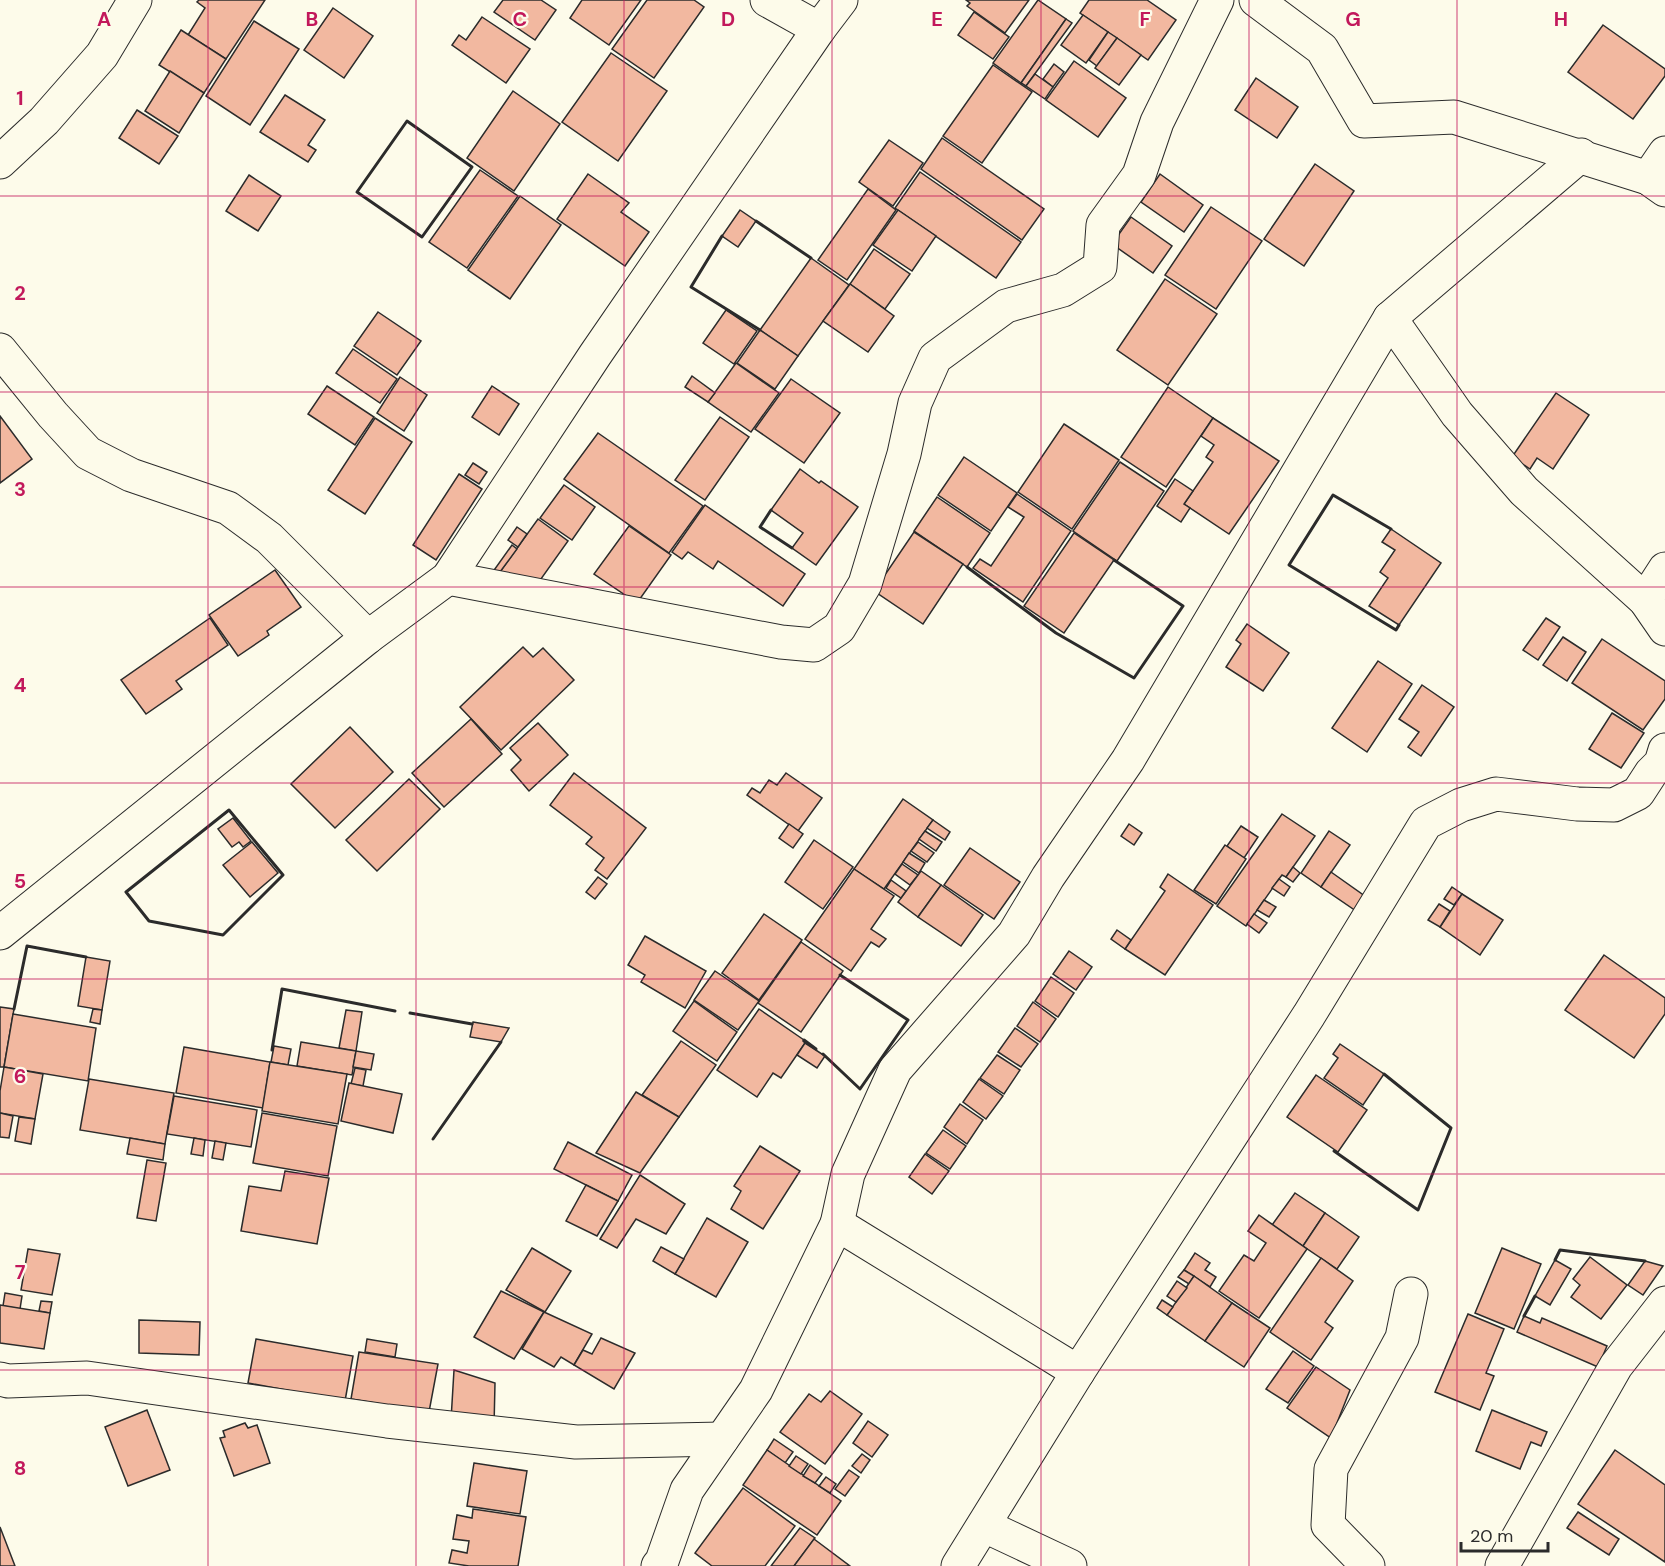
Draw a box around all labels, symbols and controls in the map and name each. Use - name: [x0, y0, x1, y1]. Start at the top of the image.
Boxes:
- text: A: [97, 6, 111, 32]
- text: B: [306, 6, 318, 32]
- text: C: [513, 6, 527, 32]
- text: D: [721, 6, 735, 32]
- text: E: [931, 6, 943, 32]
- text: F: [1139, 6, 1151, 32]
- text: G: [1345, 6, 1361, 32]
- text: H: [1554, 6, 1568, 32]
- text: 1: [16, 85, 24, 111]
- text: 2: [14, 280, 26, 306]
- text: 3: [14, 476, 26, 502]
- text: 4: [14, 672, 27, 698]
- text: 5: [14, 868, 26, 894]
- text: 6: [14, 1063, 26, 1089]
- text: 7: [15, 1259, 26, 1285]
- text: 8: [14, 1455, 26, 1481]
- scale bar: [1461, 1515, 1548, 1553]
- text: 20 m: [1470, 1524, 1513, 1548]

